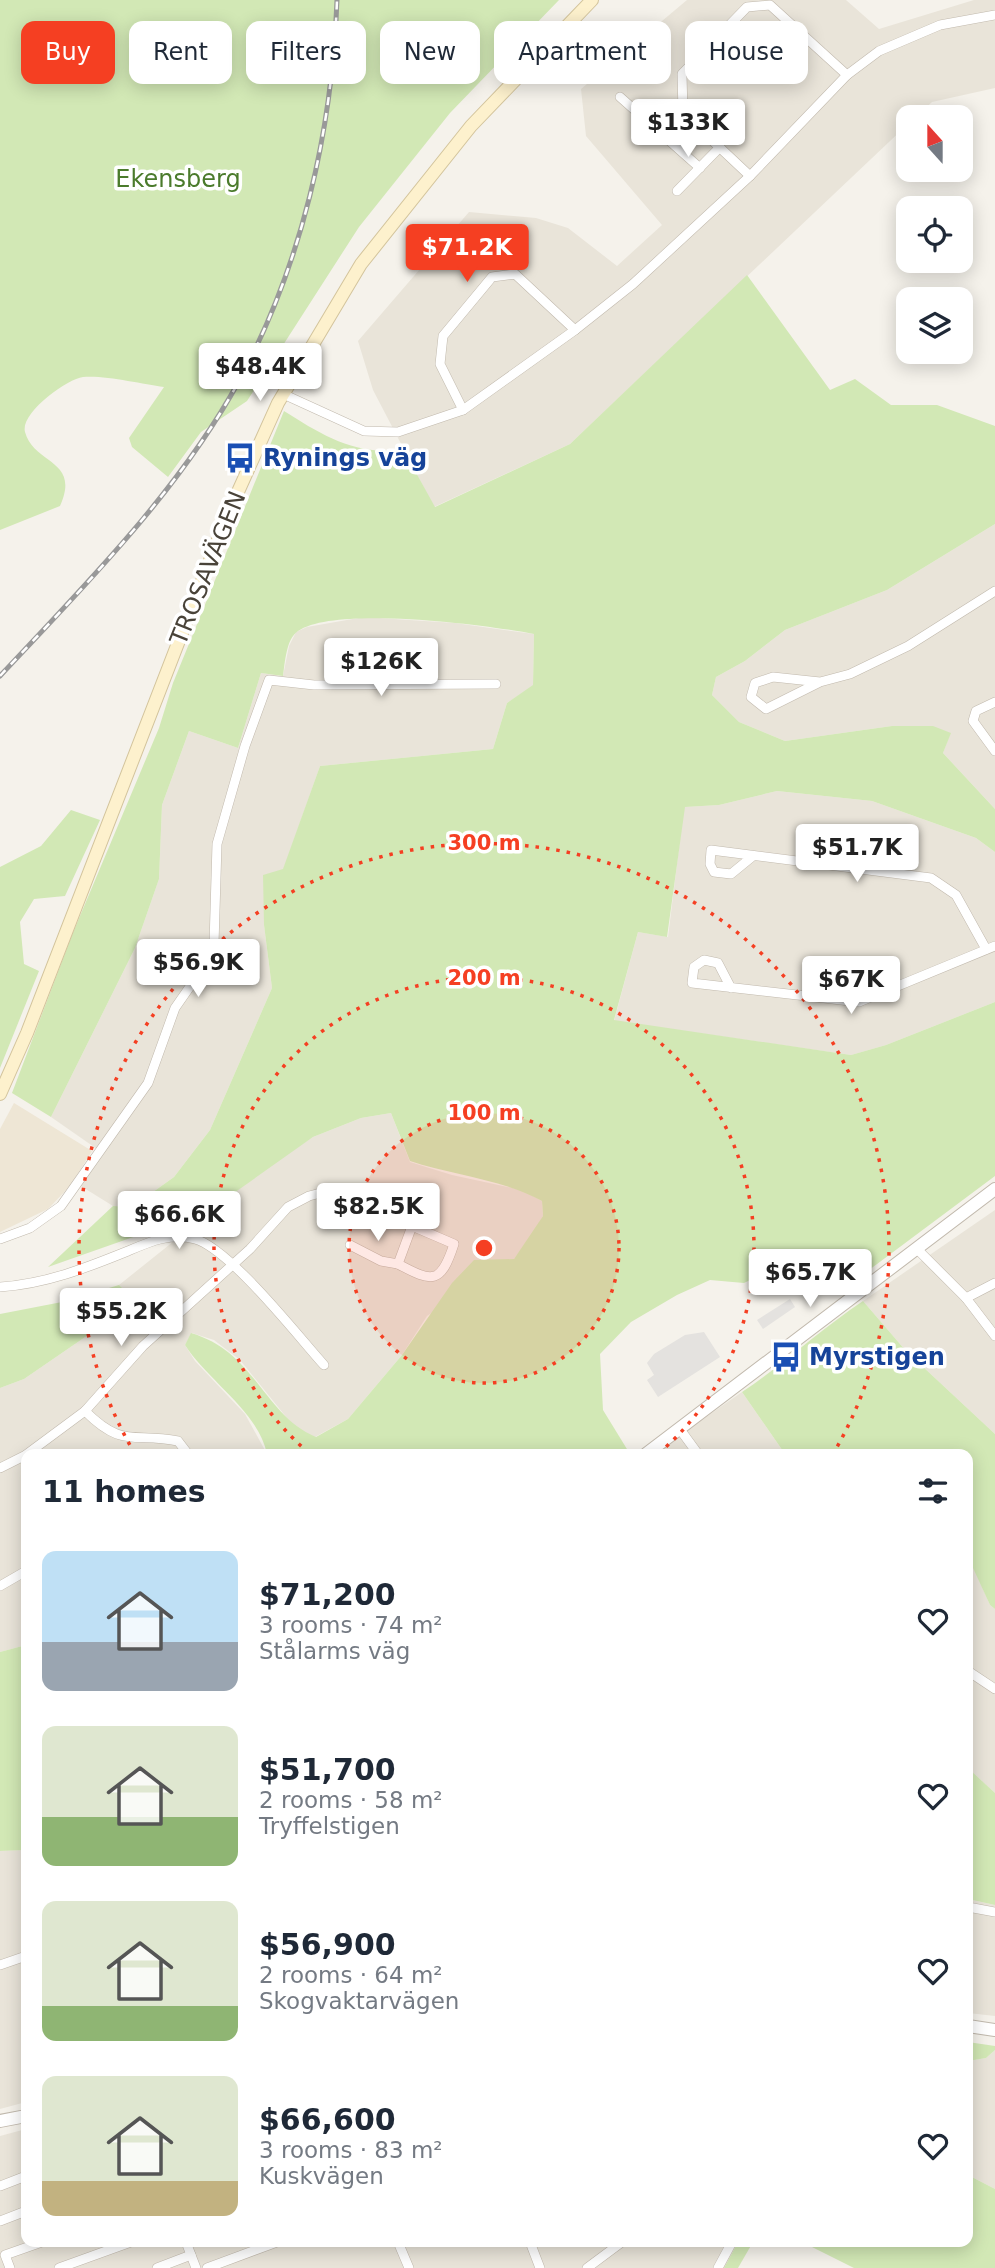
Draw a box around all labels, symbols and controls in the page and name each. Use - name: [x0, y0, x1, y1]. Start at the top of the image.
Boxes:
- chip: Buy: [21, 21, 115, 84]
- chip: Rent: [129, 21, 232, 84]
- chip: Filters: [246, 21, 366, 84]
- chip: New: [380, 21, 480, 84]
- chip: Apartment: [494, 21, 671, 84]
- chip: House: [685, 21, 808, 84]
- pin: $133K: [639, 100, 737, 159]
- north arrow: [896, 105, 973, 182]
- map controls: [896, 105, 973, 364]
- text: $133K: [647, 109, 729, 135]
- park label: Ekensberg: [115, 165, 241, 193]
- button: locate: [896, 196, 973, 273]
- pin: $71.2K: [410, 224, 524, 284]
- text: $71.2K: [422, 234, 512, 260]
- button: layers: [896, 287, 973, 364]
- pin: $48.4K: [203, 344, 317, 403]
- text: $48.4K: [215, 353, 305, 379]
- bus stop icon: Rynings väg: [223, 441, 257, 475]
- place label: Rynings väg: [263, 444, 427, 472]
- street label: TROSAVÄGEN: [163, 487, 252, 650]
- pin: $126K: [332, 638, 430, 698]
- text: $126K: [340, 648, 422, 674]
- pin: $51.7K: [800, 824, 914, 884]
- text: 300 m: [447, 831, 521, 855]
- text: $51.7K: [812, 834, 902, 860]
- pin: $56.9K: [141, 940, 255, 999]
- text: $56.9K: [153, 949, 243, 975]
- pin: $67K: [810, 956, 892, 1016]
- text: 200 m: [447, 966, 521, 990]
- text: $67K: [818, 966, 884, 992]
- text: 100 m: [447, 1101, 521, 1125]
- pin: $82.5K: [321, 1184, 435, 1243]
- pin: $66.6K: [122, 1192, 236, 1251]
- text: $82.5K: [333, 1193, 423, 1219]
- text: $66.6K: [134, 1201, 224, 1227]
- centre of rings: [472, 1236, 496, 1260]
- pin: $65.7K: [753, 1250, 867, 1309]
- text: $65.7K: [765, 1259, 855, 1285]
- pin: $55.2K: [64, 1288, 178, 1348]
- text: $55.2K: [76, 1298, 166, 1324]
- bus stop icon: Myrstigen: [769, 1340, 803, 1374]
- place label: Myrstigen: [809, 1343, 945, 1371]
- icon: filters: [914, 1472, 952, 1510]
- text: 11 homes: [42, 1474, 206, 1509]
- text: $71,200: [259, 1577, 396, 1612]
- icon: home: [98, 1579, 182, 1663]
- icon: heart: [914, 1602, 952, 1640]
- text: 3 rooms · 74 m²: [259, 1612, 443, 1638]
- text: Stålarms väg: [259, 1638, 410, 1664]
- text: $51,700: [259, 1752, 396, 1787]
- icon: home: [98, 1754, 182, 1838]
- icon: heart: [914, 1777, 952, 1815]
- text: 2 rooms · 58 m²: [259, 1787, 443, 1813]
- text: Tryffelstigen: [259, 1813, 400, 1839]
- text: $56,900: [259, 1927, 396, 1962]
- icon: home: [98, 1929, 182, 2013]
- icon: heart: [914, 1952, 952, 1990]
- text: 2 rooms · 64 m²: [259, 1962, 443, 1988]
- text: Skogvaktarvägen: [259, 1988, 459, 2014]
- text: $66,600: [259, 2102, 396, 2137]
- icon: home: [98, 2104, 182, 2188]
- icon: heart: [914, 2127, 952, 2165]
- text: 3 rooms · 83 m²: [259, 2137, 443, 2163]
- text: Kuskvägen: [259, 2163, 384, 2189]

